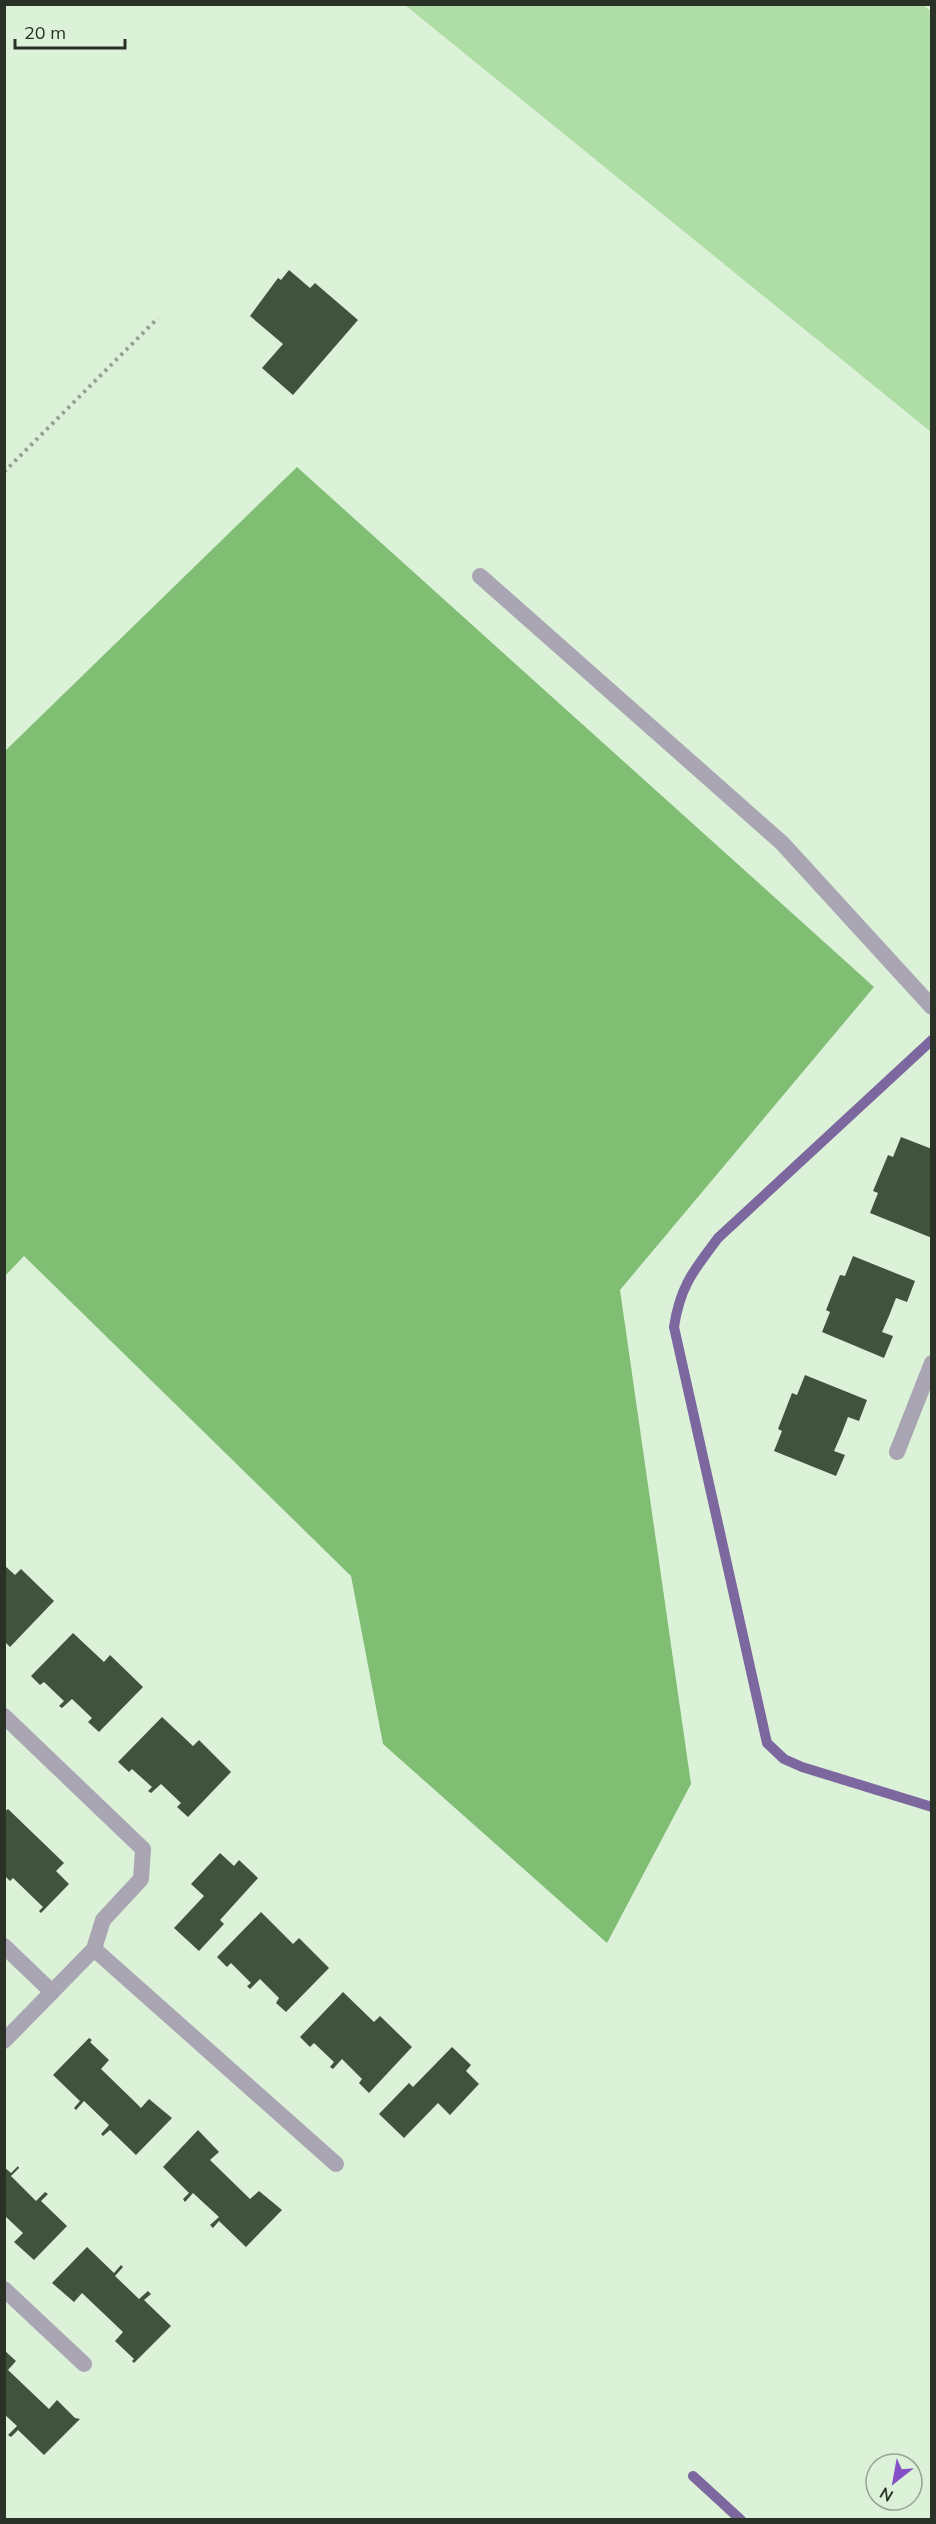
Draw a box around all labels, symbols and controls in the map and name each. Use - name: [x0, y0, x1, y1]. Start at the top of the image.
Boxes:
- scale bar: [15, 12, 124, 50]
- text: 20 m: [24, 21, 66, 44]
- north arrow: [864, 2452, 924, 2512]
- text: N: [876, 2483, 897, 2507]

